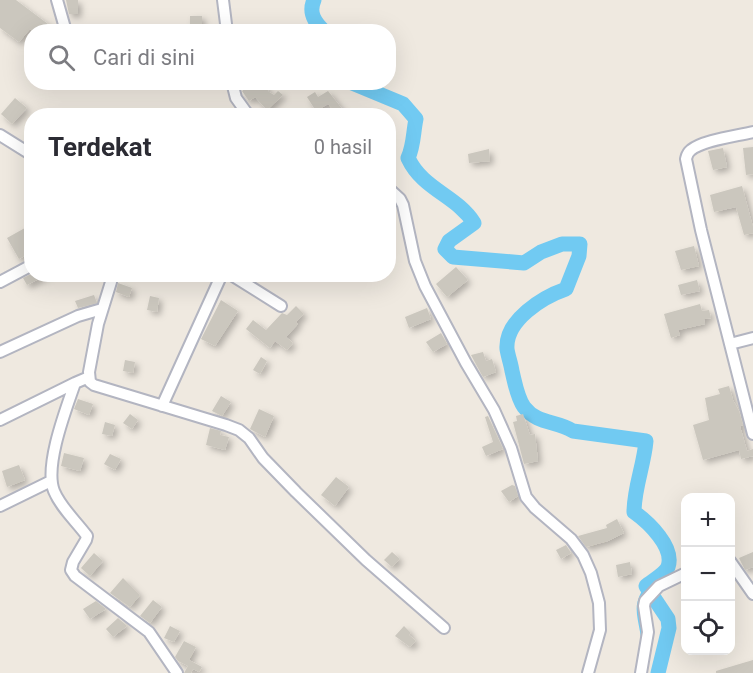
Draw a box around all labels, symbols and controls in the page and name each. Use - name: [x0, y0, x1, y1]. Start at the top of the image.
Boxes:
- search box: [24, 24, 396, 90]
- icon: search: [45, 41, 78, 74]
- text: Cari di sini: [93, 45, 195, 70]
- text: Terdekat: [48, 132, 152, 162]
- text: 0 hasil: [314, 135, 372, 159]
- map controls: [681, 493, 735, 655]
- button: +: [681, 493, 735, 547]
- button: −: [681, 547, 735, 601]
- button: locate: [681, 601, 735, 655]

